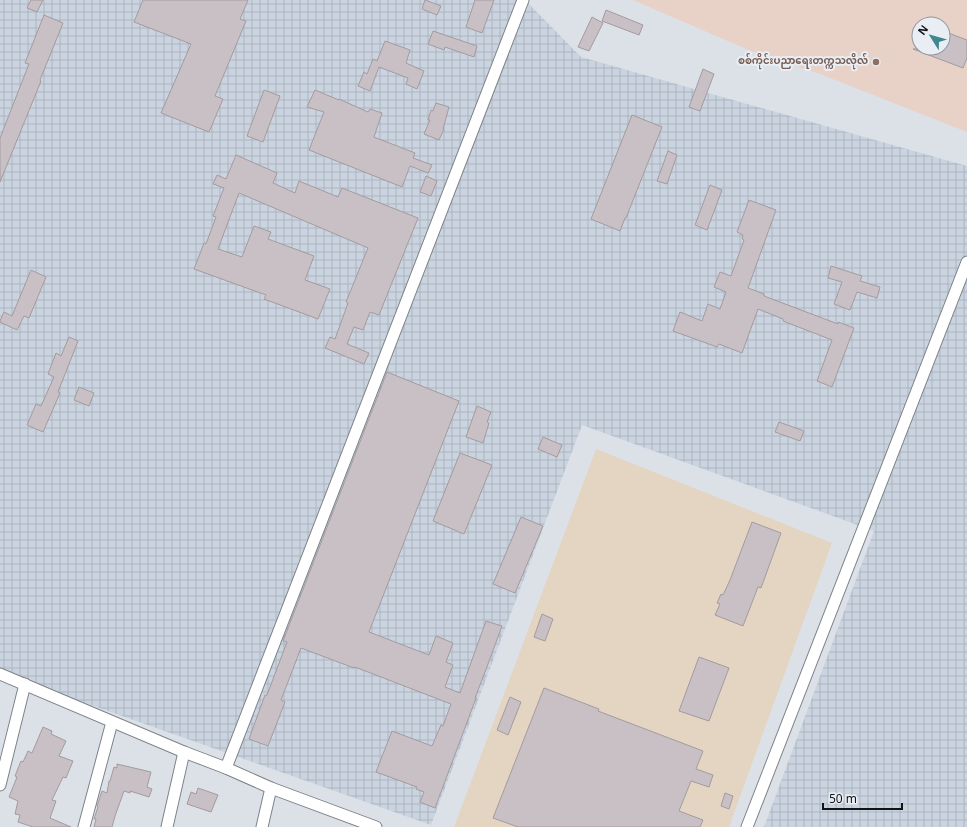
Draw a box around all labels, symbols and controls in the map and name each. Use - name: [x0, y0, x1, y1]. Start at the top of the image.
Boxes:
- north arrow: [911, 16, 951, 56]
- text: N: [912, 20, 936, 41]
- place label: စစ်ကိုင်းပညာရေးတက္ကသလိုလ်: [738, 51, 868, 73]
- marker: စစ်ကိုင်းပညာရေးတက္ကသလိုလ်: [871, 57, 881, 67]
- scale bar: [823, 785, 902, 811]
- text: 50 m: [829, 787, 857, 813]

